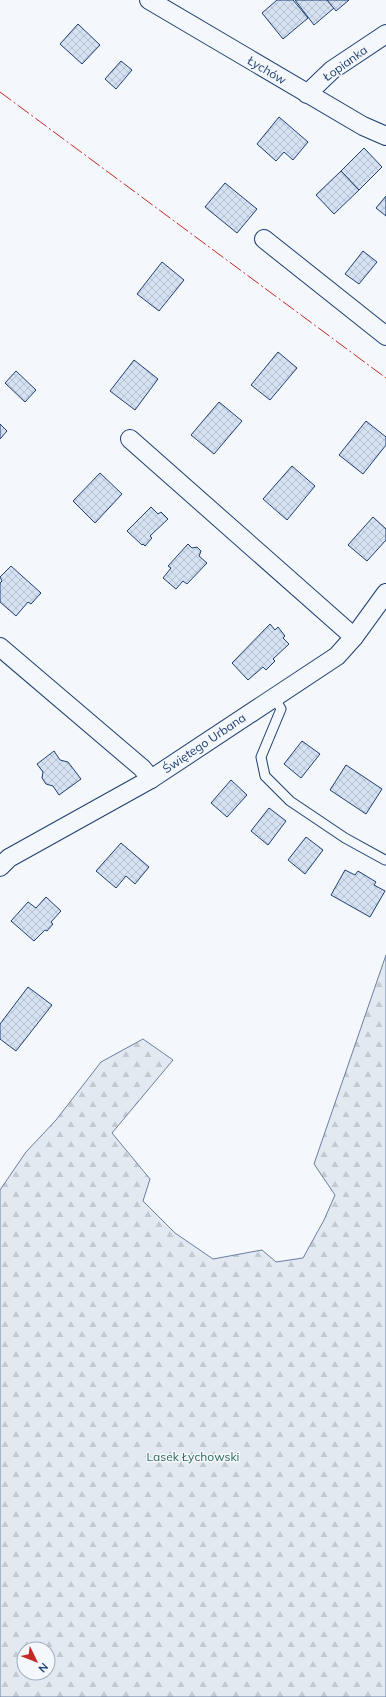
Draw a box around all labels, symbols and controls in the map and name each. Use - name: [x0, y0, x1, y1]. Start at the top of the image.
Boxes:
- street label: Łopianka: [319, 42, 370, 85]
- street label: Łychów: [244, 52, 290, 88]
- street label: Świętego Urbana: [160, 710, 248, 776]
- park label: Lasek Łychowski: [147, 1449, 240, 1464]
- north arrow: [16, 1641, 56, 1681]
- text: N: [35, 1660, 51, 1676]

